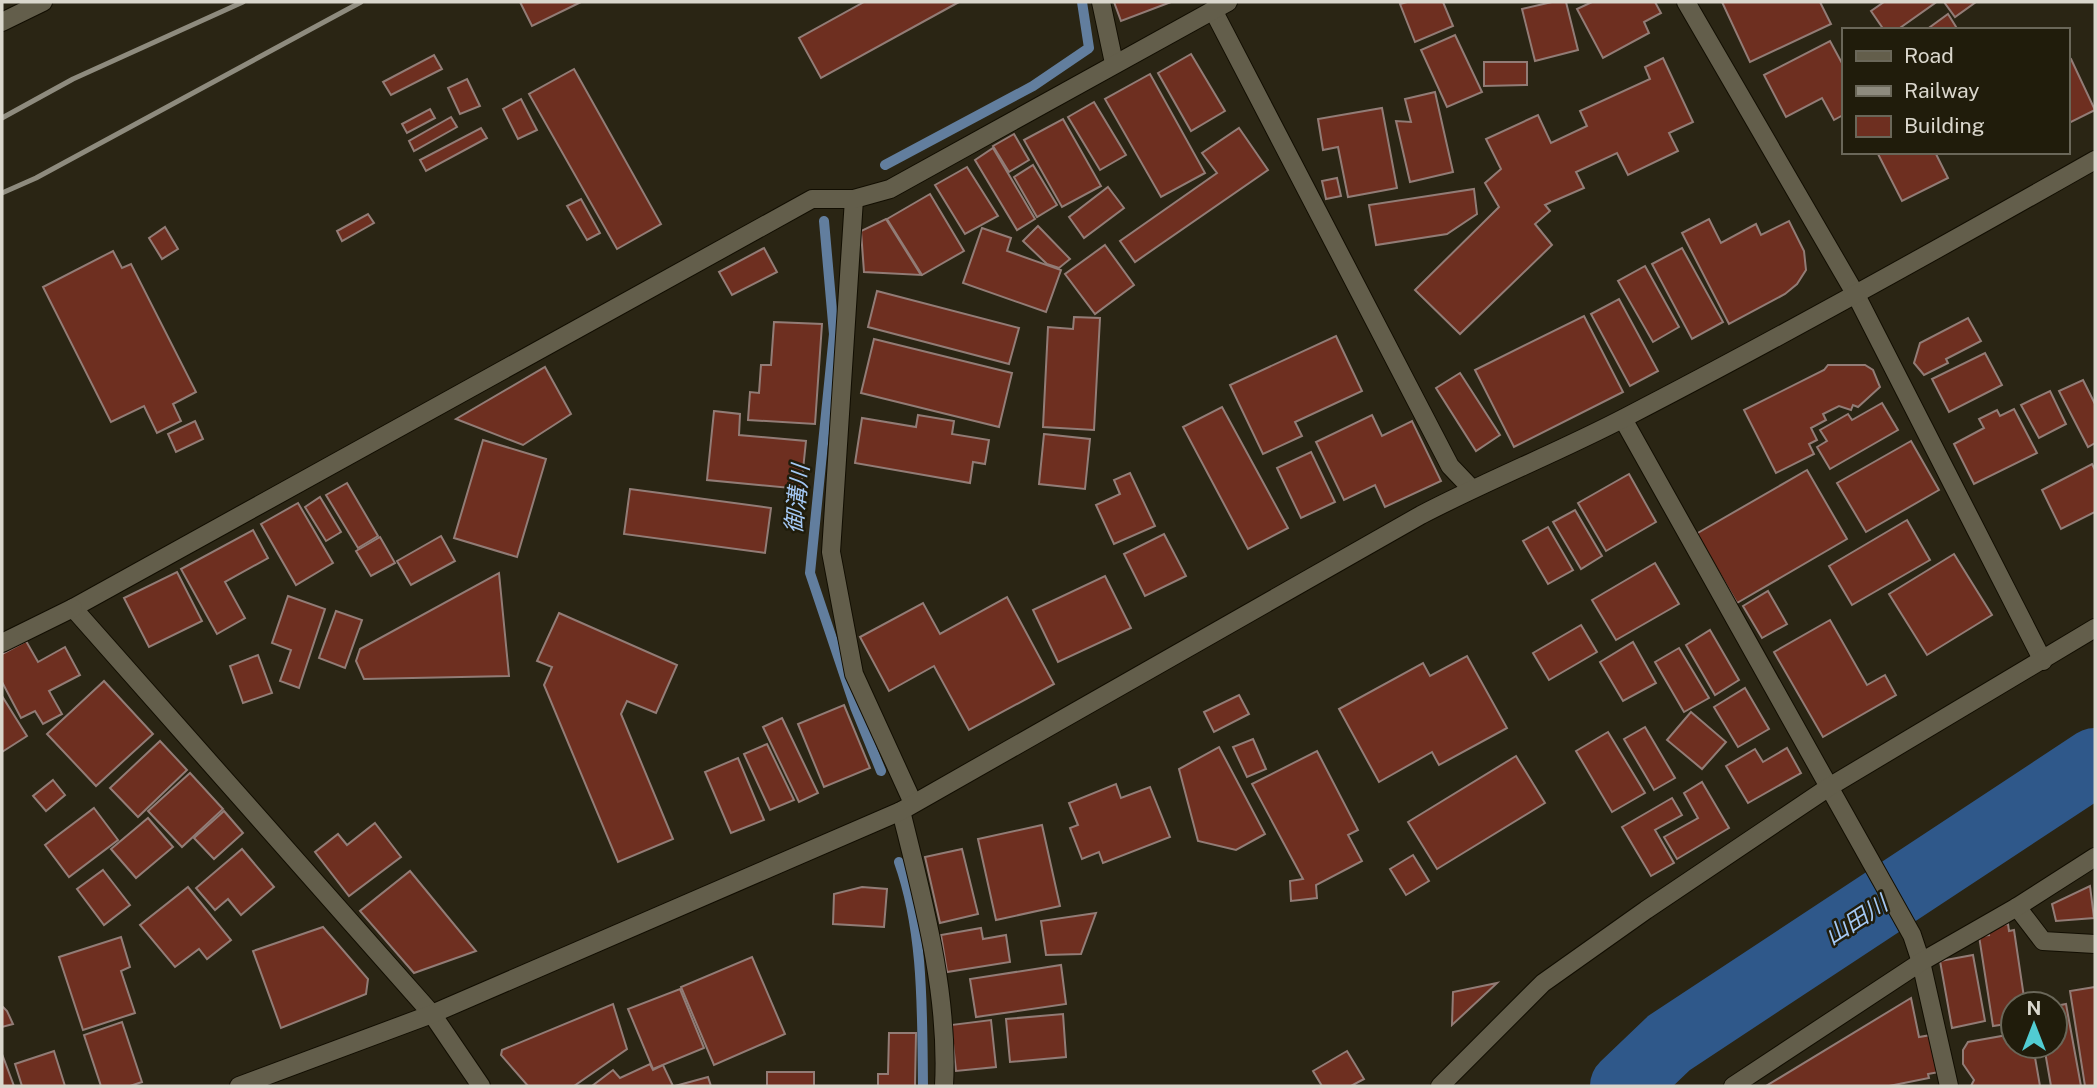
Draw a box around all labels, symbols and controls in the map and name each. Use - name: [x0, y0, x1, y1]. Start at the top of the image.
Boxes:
- legend: [1842, 28, 2069, 154]
- text: Road: [1904, 43, 1954, 68]
- text: Railway: [1904, 78, 1980, 103]
- text: Building: [1904, 113, 1985, 138]
- water label: 御溝川: [779, 460, 814, 535]
- water label: 山田川: [1819, 888, 1895, 950]
- north arrow: [1999, 990, 2069, 1060]
- text: N: [2027, 997, 2041, 1019]

